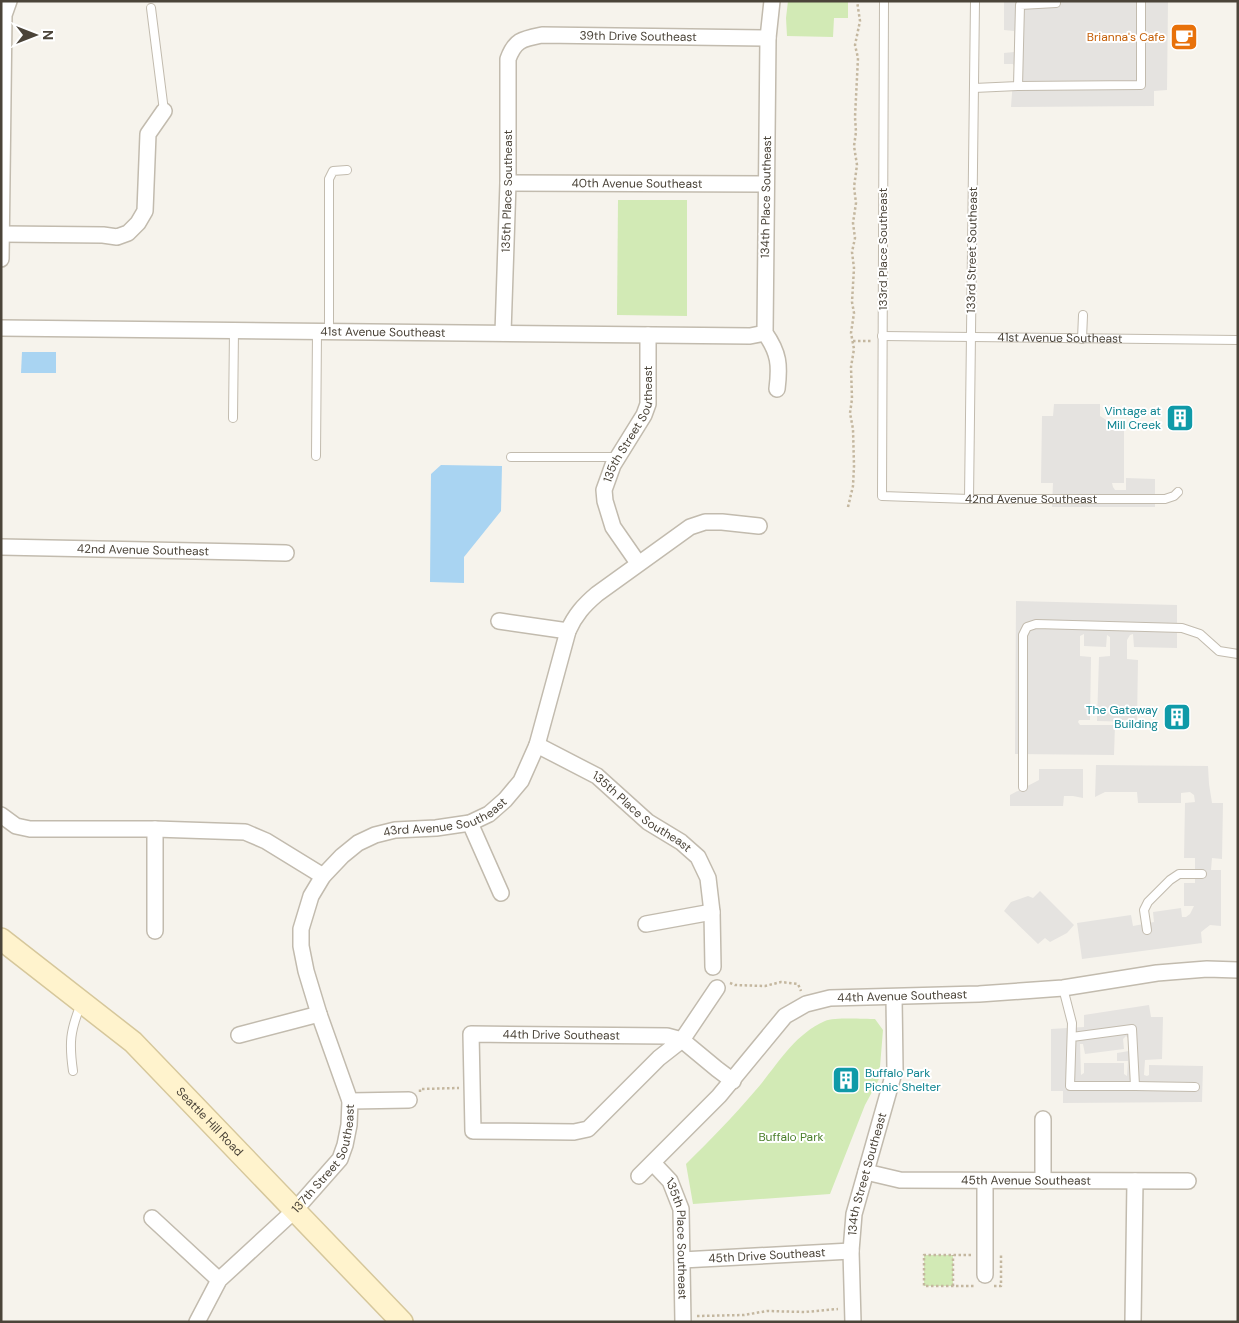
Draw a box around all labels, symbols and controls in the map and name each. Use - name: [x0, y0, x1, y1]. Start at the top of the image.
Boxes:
- north arrow: [10, 10, 60, 60]
- cafe icon: Brianna's Cafe: [1169, 22, 1199, 52]
- street label: 39th Drive Southeast: [579, 27, 697, 45]
- place label: Brianna's Cafe: [1087, 29, 1165, 45]
- text: N: [39, 30, 57, 40]
- street label: 135th Place Southeast: [498, 130, 516, 253]
- street label: 134th Place Southeast: [757, 135, 775, 258]
- street label: 40th Avenue Southeast: [572, 175, 703, 192]
- street label: 133rd Street Southeast: [963, 186, 981, 313]
- street label: 133rd Place Southeast: [875, 188, 891, 310]
- street label: 41st Avenue Southeast: [320, 323, 446, 341]
- street label: 41st Avenue Southeast: [997, 329, 1123, 347]
- street label: 135th Street Southeast: [599, 366, 656, 485]
- place label: Vintage at Mill Creek: [1104, 403, 1161, 433]
- building icon: Vintage at Mill Creek: [1165, 403, 1195, 433]
- street label: 42nd Avenue Southeast: [965, 491, 1097, 507]
- street label: 42nd Avenue Southeast: [77, 541, 210, 559]
- place label: The Gateway Building: [1086, 702, 1158, 732]
- building icon: The Gateway Building: [1162, 702, 1192, 732]
- street label: 135th Place Southeast: [590, 767, 695, 856]
- street label: 43rd Avenue Southeast: [381, 794, 510, 841]
- street label: 44th Avenue Southeast: [837, 986, 968, 1006]
- street label: 44th Drive Southeast: [503, 1026, 620, 1044]
- building icon: Buffalo Park Picnic Shelter: [831, 1065, 861, 1095]
- place label: Buffalo Park Picnic Shelter: [865, 1065, 941, 1095]
- street label: Seattle Hill Road: [173, 1084, 247, 1160]
- street label: 137th Street Southeast: [288, 1104, 358, 1216]
- street label: 134th Street Southeast: [844, 1110, 890, 1236]
- park label: Buffalo Park: [758, 1129, 824, 1145]
- street label: 45th Avenue Southeast: [961, 1172, 1091, 1189]
- street label: 135th Place Southeast: [663, 1174, 691, 1300]
- street label: 45th Drive Southeast: [708, 1244, 826, 1267]

